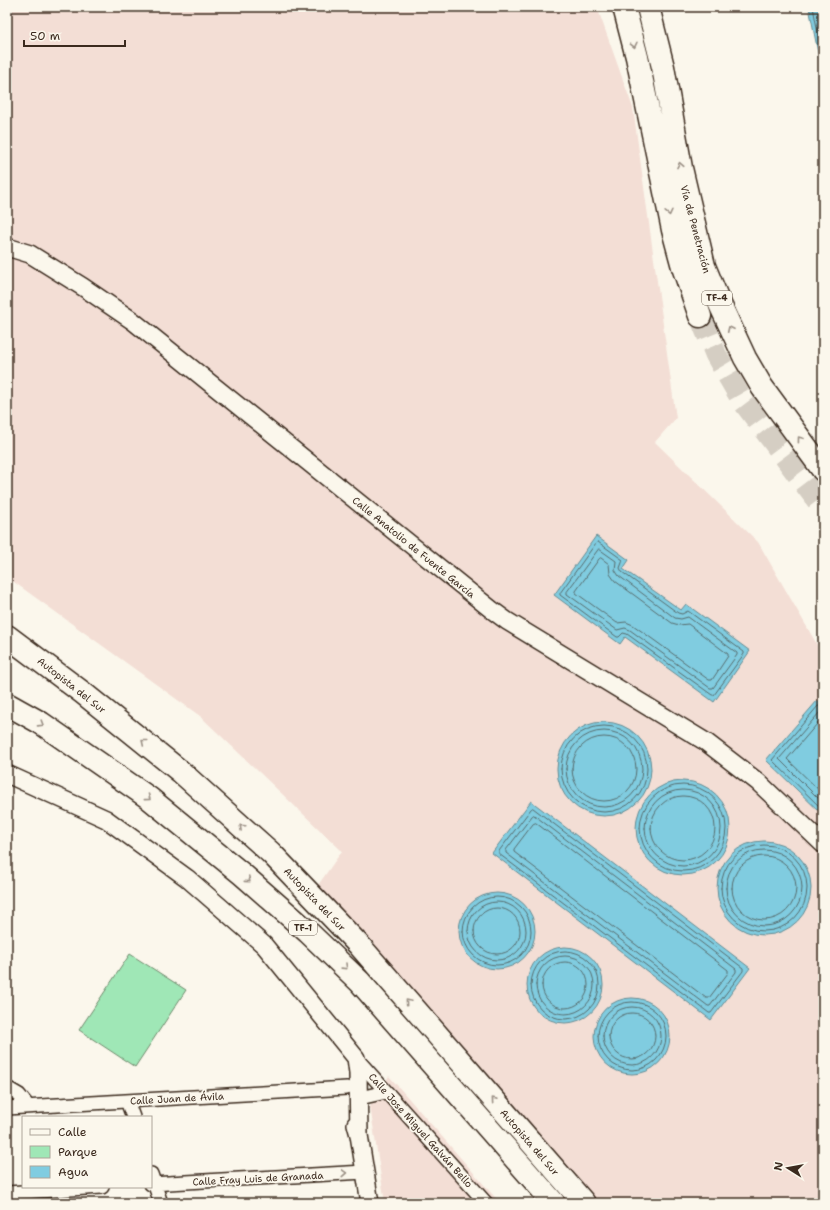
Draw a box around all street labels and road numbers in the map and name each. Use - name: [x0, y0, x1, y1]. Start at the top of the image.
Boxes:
- street label: Vía de Penetración: [677, 184, 714, 275]
- road number: TF-4: [702, 291, 732, 305]
- street label: Calle Anatolio de Fuente García: [350, 494, 478, 601]
- street label: Autopista del Sur: [35, 654, 109, 716]
- street label: Autopista del Sur: [281, 865, 349, 934]
- road number: TF-1: [289, 921, 317, 935]
- street label: Calle Jose Miguel Galván Bello: [366, 1070, 476, 1190]
- street label: Calle Juan de Ávila: [130, 1090, 225, 1107]
- street label: Autopista del Sur: [497, 1106, 562, 1178]
- street label: Calle Fray Luis de Granada: [192, 1169, 325, 1188]

